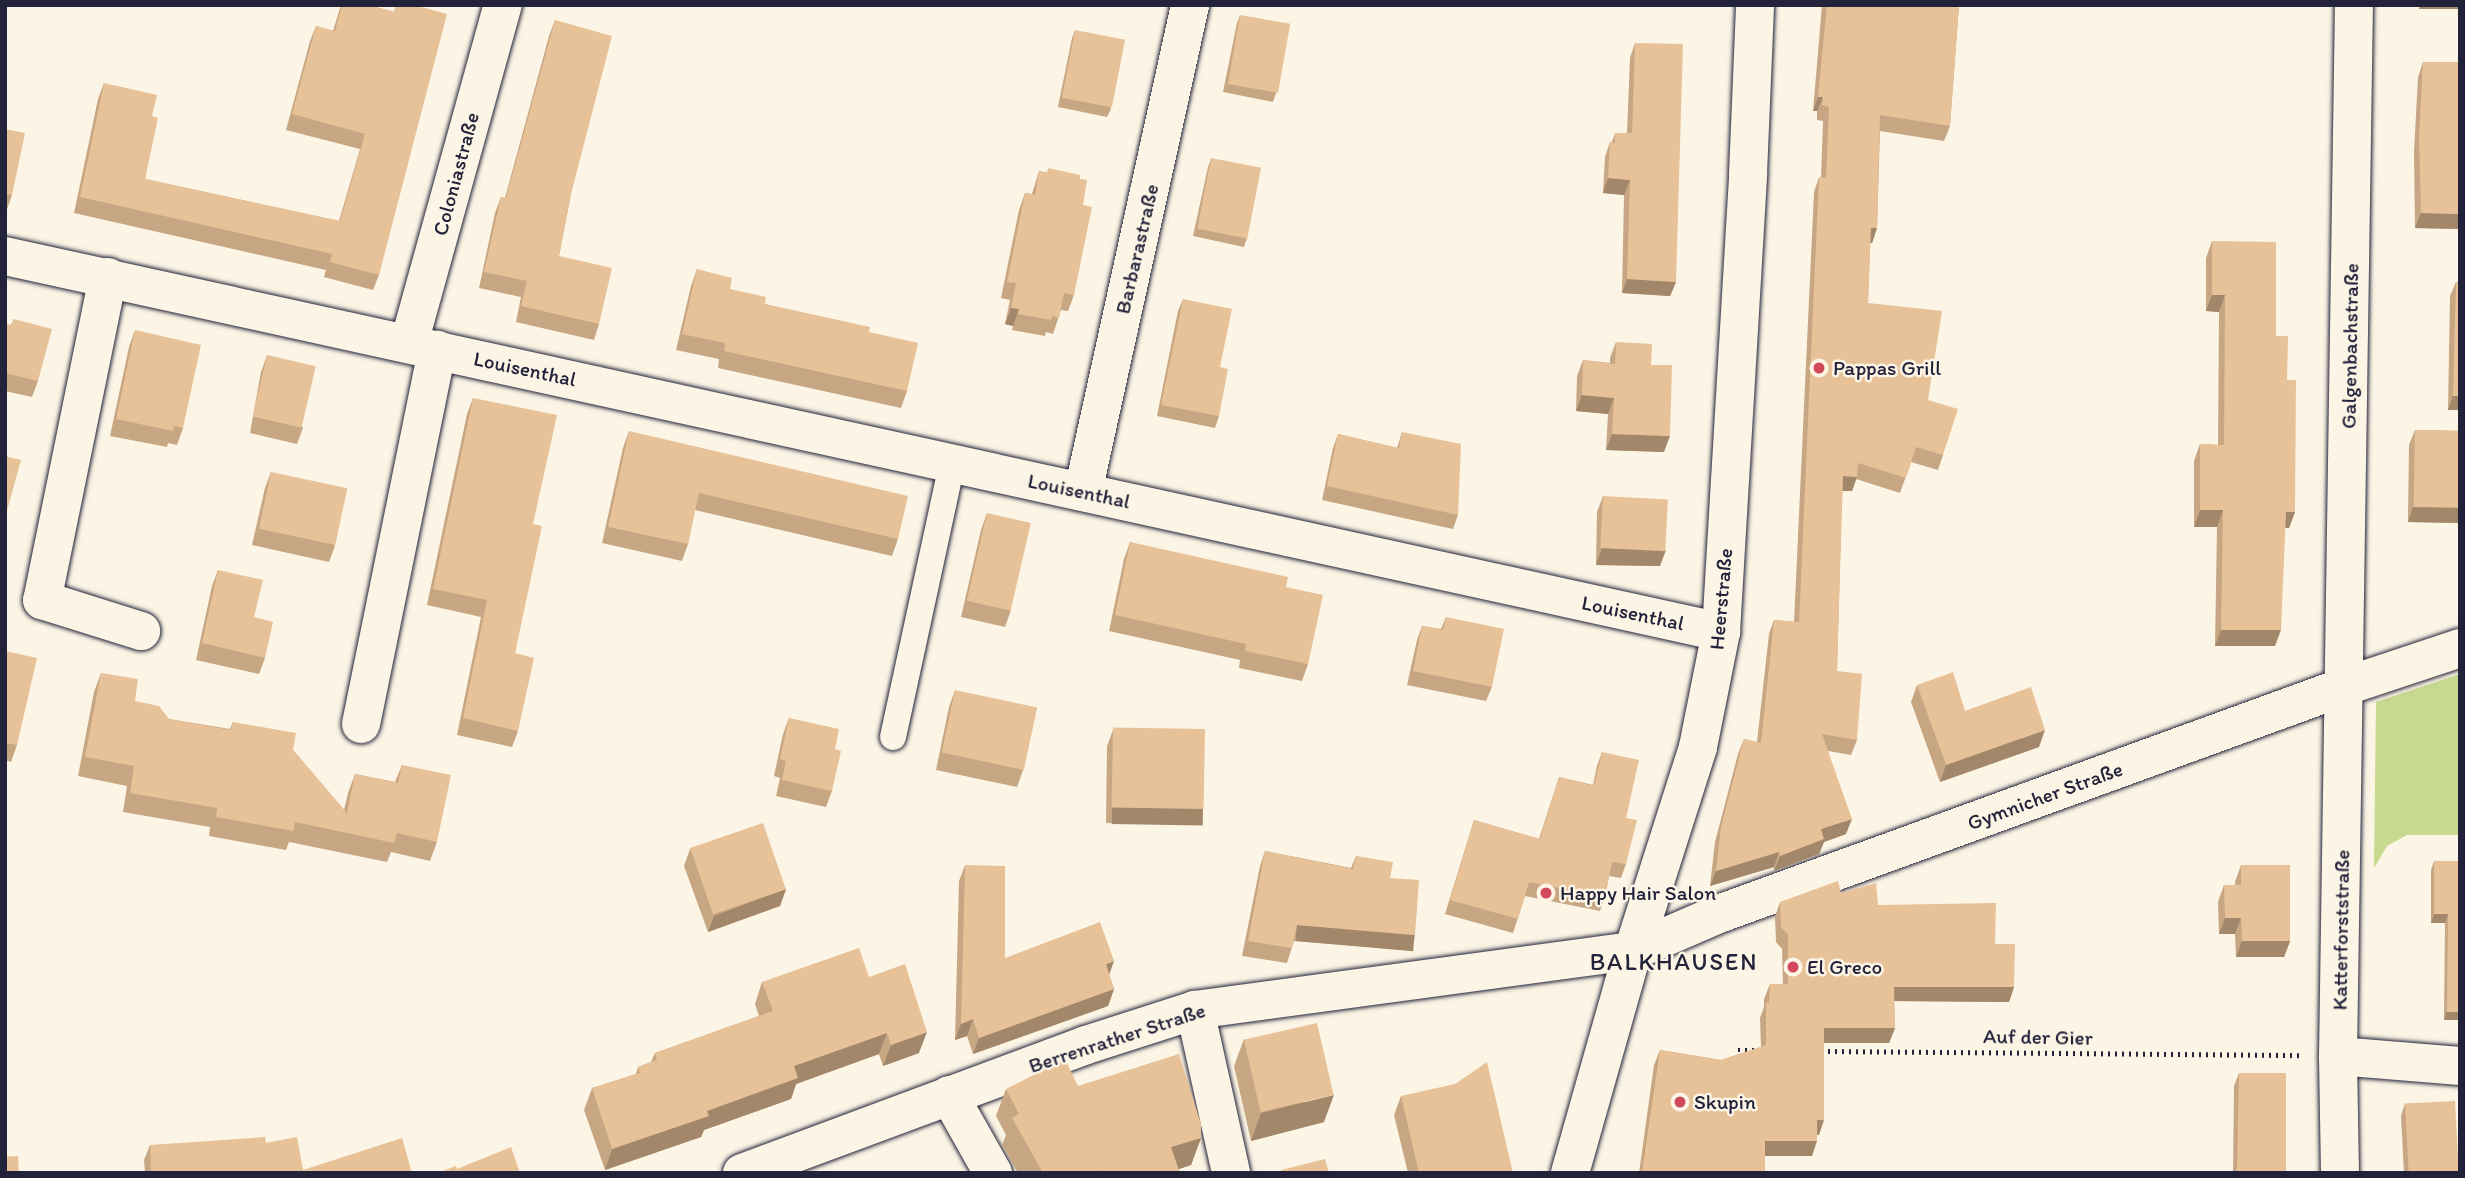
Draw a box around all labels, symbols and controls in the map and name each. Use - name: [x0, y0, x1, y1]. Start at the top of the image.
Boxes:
- street label: Coloniastraße: [427, 109, 485, 239]
- street label: Barbarastraße: [1110, 182, 1164, 316]
- street label: Galgenbachstraße: [2336, 263, 2364, 429]
- street label: Louisenthal: [471, 346, 579, 392]
- place label: Pappas Grill: [1833, 355, 1941, 381]
- marker: Pappas Grill: [1811, 360, 1827, 376]
- street label: Louisenthal: [1025, 468, 1133, 514]
- street label: Heerstraße: [1704, 547, 1738, 651]
- street label: Louisenthal: [1579, 590, 1687, 636]
- street label: Gymnicher Straße: [1964, 756, 2126, 836]
- street label: Katterforststraße: [2327, 849, 2355, 1011]
- place label: Happy Hair Salon: [1560, 880, 1716, 906]
- marker: Happy Hair Salon: [1538, 885, 1554, 901]
- district label: BALKHAUSEN: [1591, 948, 1757, 976]
- place label: El Greco: [1807, 954, 1882, 980]
- marker: El Greco: [1785, 959, 1801, 975]
- street label: Berrenrather Straße: [1025, 998, 1209, 1078]
- street label: Auf der Gier: [1983, 1023, 2093, 1051]
- place label: Skupin: [1694, 1089, 1756, 1115]
- marker: Skupin: [1672, 1094, 1688, 1110]

